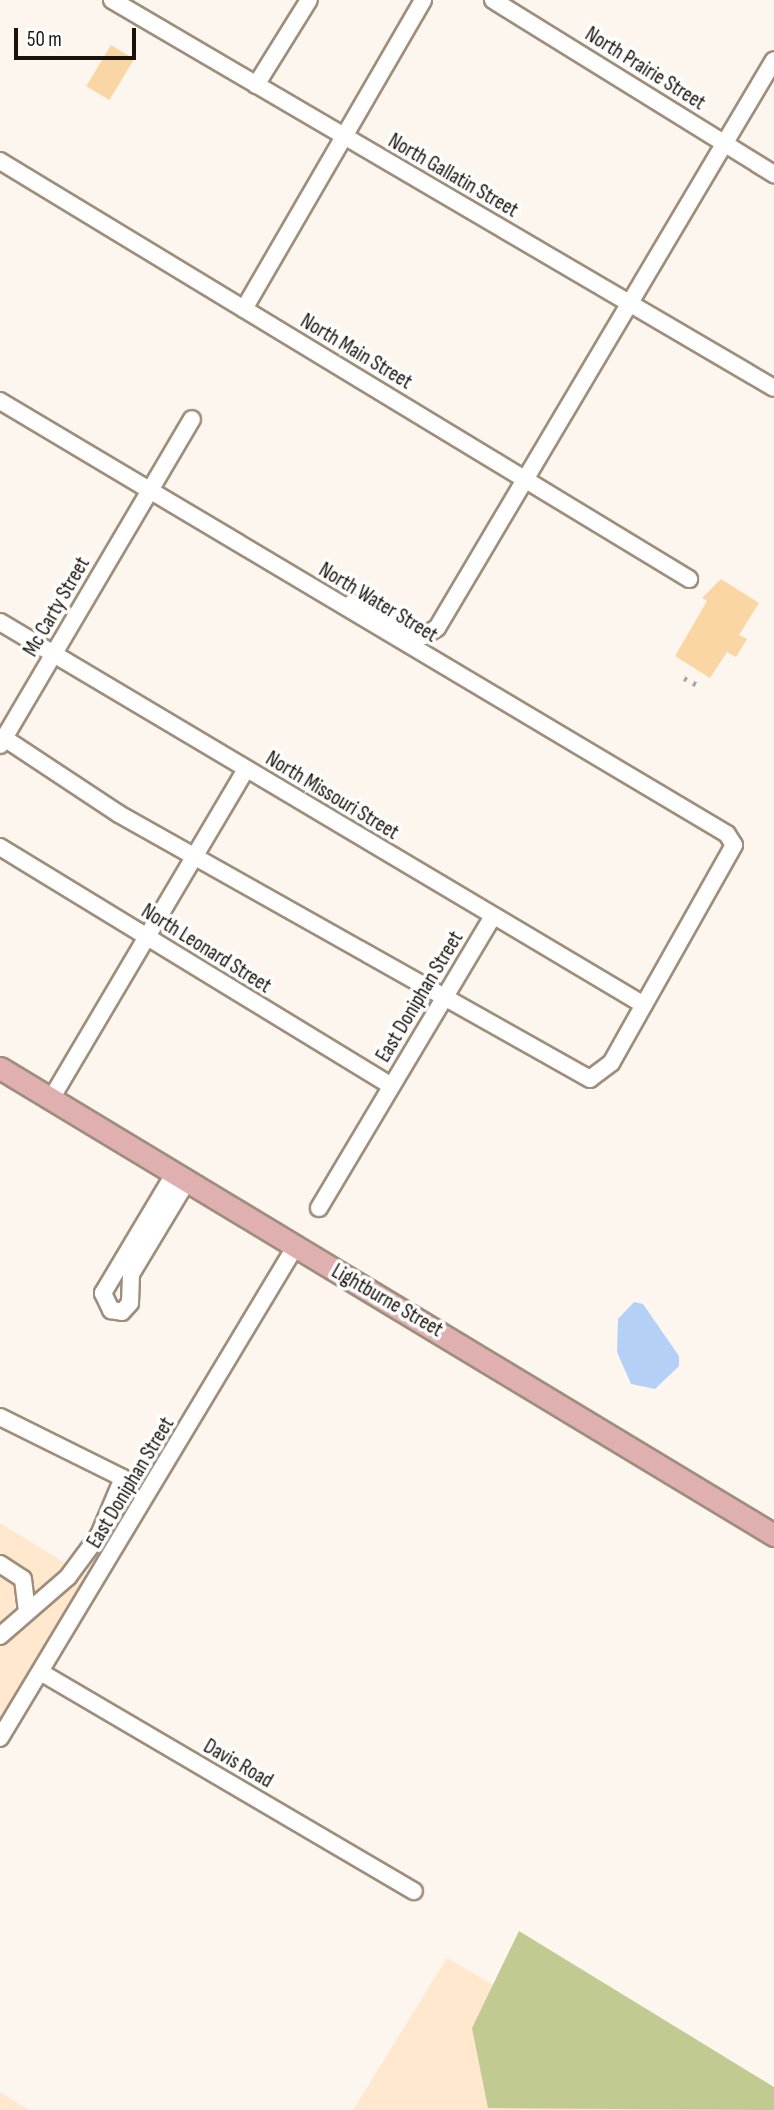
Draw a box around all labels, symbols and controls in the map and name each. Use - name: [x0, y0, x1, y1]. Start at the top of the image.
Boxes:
- scale bar: [18, 14, 140, 58]
- street label: North Prairie Street: [580, 22, 710, 116]
- text: 50 m: [27, 27, 62, 52]
- street label: North Gallatin Street: [384, 129, 522, 223]
- street label: North Main Street: [296, 309, 416, 395]
- street label: Mc Carty Street: [18, 553, 96, 661]
- street label: North Water Street: [314, 558, 442, 648]
- street label: North Missouri Street: [261, 746, 403, 846]
- street label: North Leonard Street: [136, 899, 276, 999]
- street label: East Doniphan Street: [371, 927, 469, 1067]
- street label: Lightburne Street: [327, 1259, 447, 1343]
- street label: East Doniphan Street: [82, 1413, 180, 1553]
- street label: Davis Road: [199, 1734, 277, 1794]

